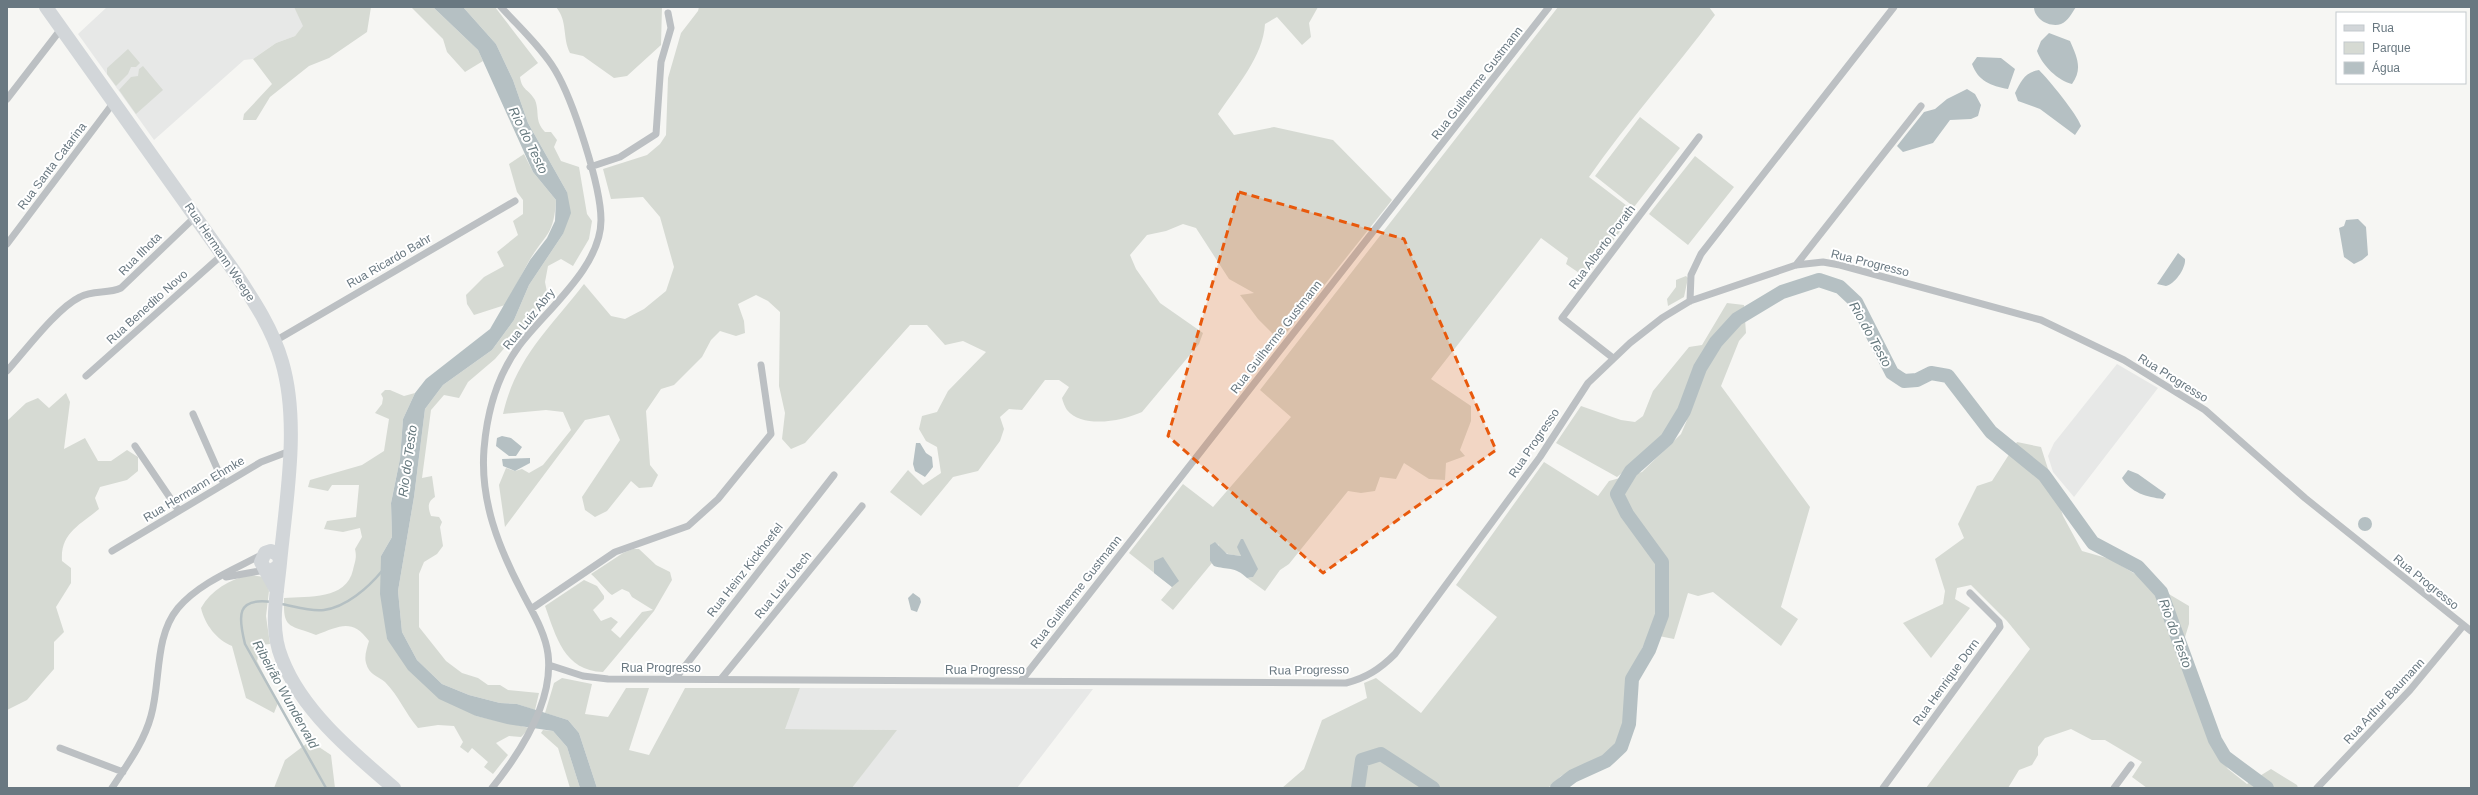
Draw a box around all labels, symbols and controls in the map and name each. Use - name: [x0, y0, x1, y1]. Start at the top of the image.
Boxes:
- legend: [2336, 12, 2466, 84]
- text: Rua: [2372, 21, 2394, 35]
- street label: Rua Guilherme Gustmann: [1429, 24, 1525, 142]
- text: Parque: [2372, 41, 2411, 55]
- text: Água: [2372, 60, 2400, 75]
- water label: Rio do Testo: [506, 104, 551, 176]
- street label: Rua Santa Catarina: [15, 119, 89, 212]
- street label: Rua Hermann Weege: [182, 200, 258, 304]
- street label: Rua Alberto Porath: [1566, 202, 1638, 292]
- street label: Rua Ilhota: [116, 229, 165, 278]
- street label: Rua Ricardo Bahr: [344, 231, 434, 291]
- street label: Rua Progresso: [1829, 247, 1911, 280]
- street label: Rua Benedito Novo: [104, 267, 191, 347]
- street label: Rua Guilherme Gustmann: [1228, 278, 1324, 396]
- street label: Rua Luiz Abry: [500, 286, 558, 352]
- water label: Rio do Testo: [1846, 299, 1895, 370]
- street label: Rua Progresso: [2135, 351, 2211, 405]
- street label: Rua Progresso: [1506, 406, 1562, 480]
- water label: Rio do Testo: [395, 424, 420, 498]
- street label: Rua Hermann Ehmke: [141, 453, 247, 525]
- street label: Rua Heinz Kickhoefel: [704, 520, 786, 620]
- street label: Rua Guilherme Gustmann: [1028, 533, 1124, 651]
- street label: Rua Luiz Utech: [752, 549, 814, 621]
- street label: Rua Progresso: [2390, 551, 2462, 613]
- water label: Rio do Testo: [2156, 597, 2195, 670]
- street label: Rua Henrique Dorn: [1910, 636, 1982, 728]
- water label: Ribeirão Wundervald: [250, 638, 322, 752]
- street label: Rua Arthur Baumann: [2341, 655, 2427, 747]
- street label: Rua Progresso: [621, 661, 701, 675]
- street label: Rua Progresso: [1269, 662, 1349, 678]
- street label: Rua Progresso: [945, 663, 1025, 677]

